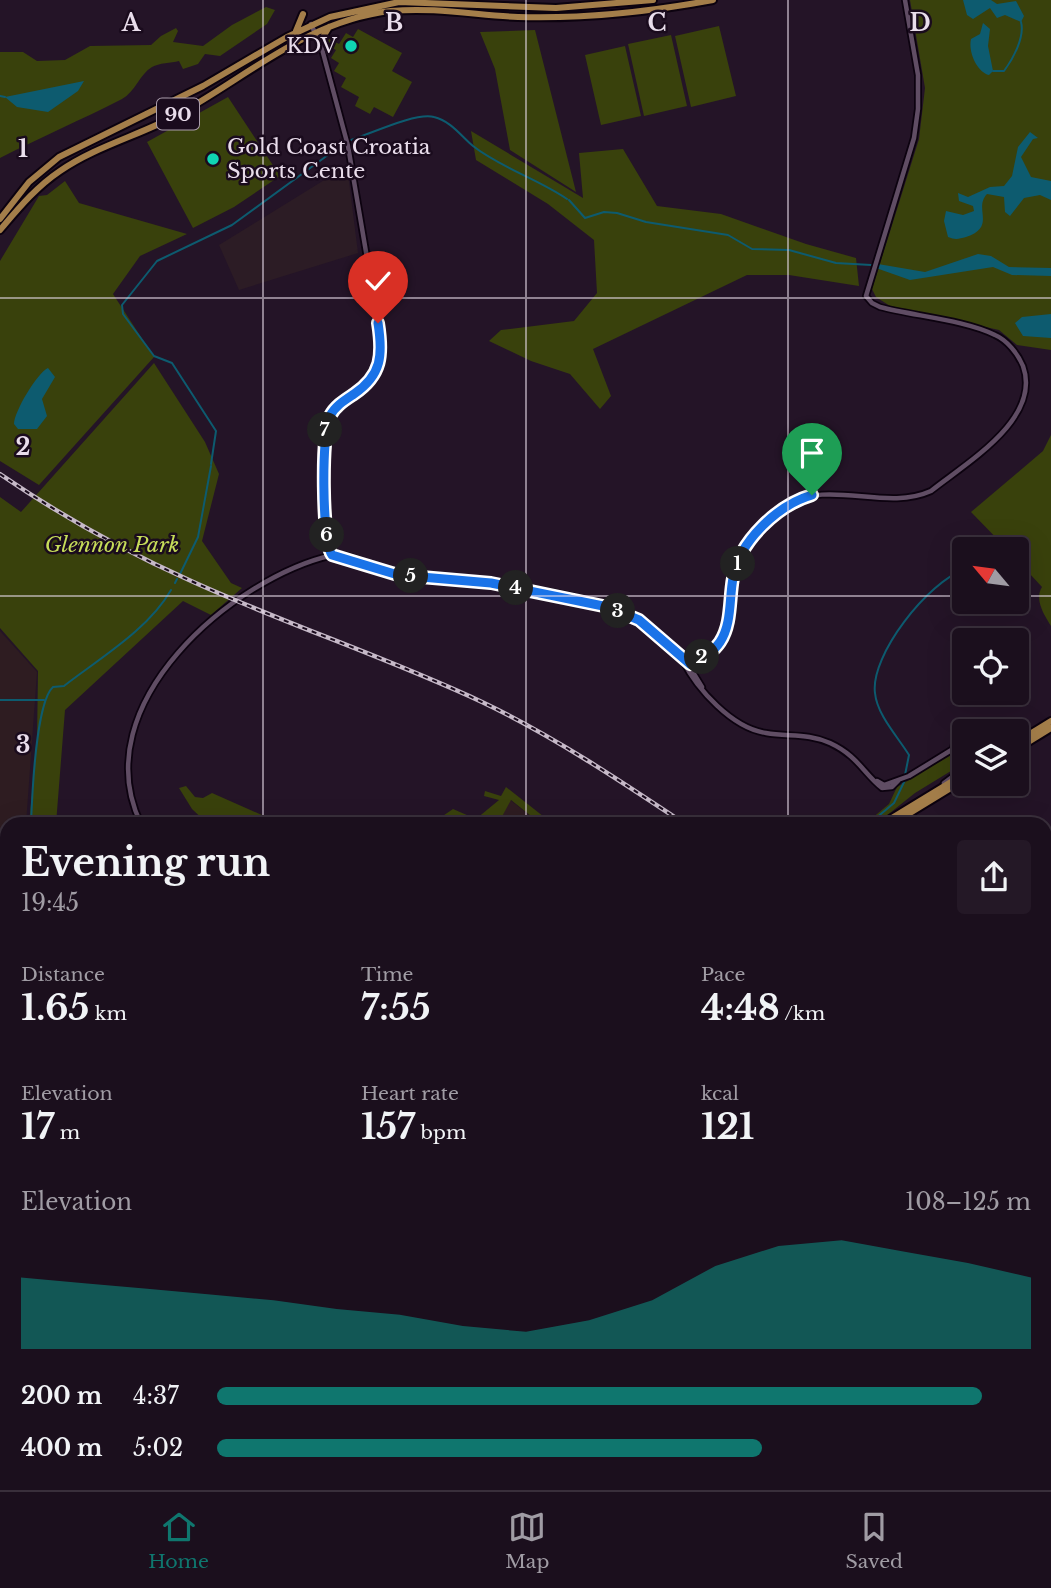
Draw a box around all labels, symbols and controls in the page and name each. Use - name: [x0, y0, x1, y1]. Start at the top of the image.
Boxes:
- text: A: [121, 9, 142, 37]
- text: B: [385, 9, 403, 37]
- text: C: [648, 9, 666, 37]
- text: D: [909, 9, 931, 37]
- place label: KDV: [286, 33, 338, 59]
- marker: KDV: [343, 38, 359, 54]
- road number: 90: [157, 98, 199, 130]
- place label: Gold Coast Croatia Sports Cente: [227, 134, 431, 184]
- text: 1: [18, 135, 28, 163]
- marker: Gold Coast Croatia Sports Cente: [205, 151, 221, 167]
- pin: [348, 251, 408, 323]
- icon: check: [359, 262, 397, 300]
- pin: 7: [308, 412, 342, 448]
- text: 7: [320, 418, 329, 441]
- pin: [782, 423, 842, 495]
- text: 2: [16, 433, 30, 461]
- icon: arrive: [793, 434, 831, 472]
- pin: 6: [310, 518, 344, 552]
- text: 6: [320, 523, 333, 546]
- park label: Glennon Park: [45, 532, 179, 558]
- north arrow: [952, 537, 1029, 614]
- map controls: [952, 537, 1029, 796]
- pin: 1: [720, 546, 756, 582]
- text: 1: [733, 552, 742, 575]
- pin: 5: [394, 558, 428, 594]
- text: 5: [405, 564, 416, 587]
- pin: 4: [498, 570, 534, 606]
- text: 4: [509, 576, 522, 599]
- pin: 3: [600, 594, 636, 628]
- text: 3: [611, 599, 624, 622]
- button: locate: [952, 628, 1029, 705]
- pin: 2: [684, 640, 720, 674]
- text: 2: [695, 645, 708, 668]
- button: layers: [952, 719, 1029, 796]
- text: 3: [16, 731, 30, 759]
- text: Evening run: [21, 839, 270, 886]
- button: share: [957, 840, 1031, 914]
- text: 19:45: [21, 889, 79, 917]
- text: Distance: [21, 963, 105, 986]
- text: Time: [361, 963, 413, 986]
- text: Pace: [701, 963, 745, 986]
- text: 1.65: [21, 986, 89, 1029]
- text: 7:55: [361, 986, 431, 1029]
- text: 4:48: [701, 986, 780, 1029]
- text: km: [89, 1002, 127, 1025]
- text: /km: [780, 1002, 825, 1025]
- text: Elevation: [21, 1082, 113, 1105]
- text: Heart rate: [361, 1082, 459, 1105]
- text: kcal: [701, 1082, 739, 1105]
- text: 17: [21, 1105, 54, 1148]
- text: 157: [361, 1105, 415, 1148]
- text: 121: [701, 1105, 754, 1148]
- text: m: [54, 1121, 80, 1144]
- text: bpm: [415, 1121, 466, 1144]
- text: Elevation: [21, 1188, 132, 1216]
- text: 108–125 m: [905, 1188, 1031, 1216]
- text: 200 m: [21, 1382, 102, 1410]
- text: 4:37: [133, 1382, 179, 1410]
- text: 400 m: [21, 1434, 103, 1462]
- text: 5:02: [133, 1434, 183, 1462]
- tab: Home: [148, 1508, 209, 1573]
- tab: Map: [505, 1508, 549, 1573]
- tab: Saved: [846, 1508, 903, 1573]

